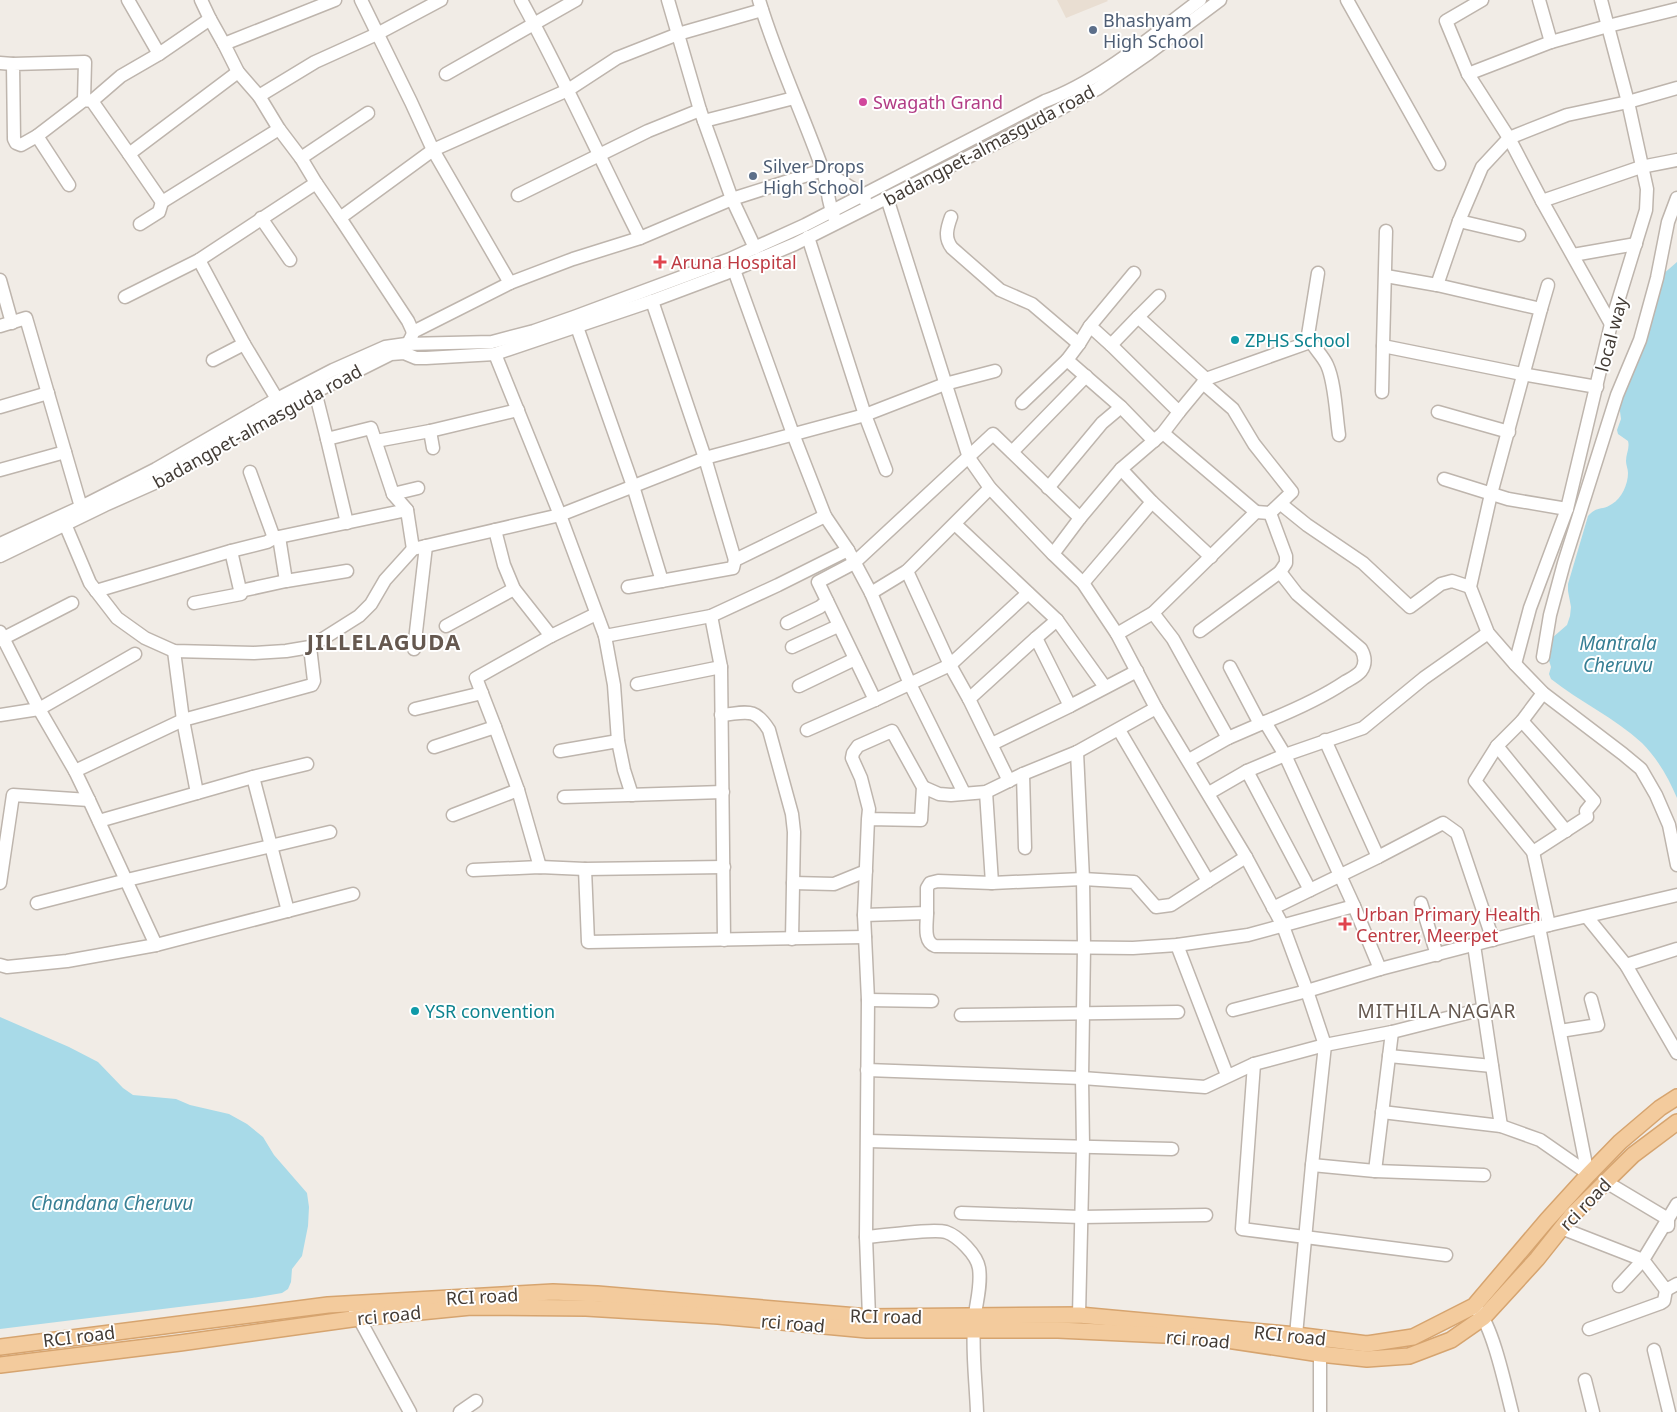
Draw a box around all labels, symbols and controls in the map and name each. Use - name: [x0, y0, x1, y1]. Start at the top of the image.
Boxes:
- place label: Bhashyam High School: [1103, 8, 1204, 53]
- marker: Bhashyam High School: [1087, 24, 1099, 36]
- street label: badangpet-almasguda road: [879, 79, 1099, 211]
- place label: Swagath Grand: [873, 90, 1003, 114]
- marker: Swagath Grand: [857, 96, 869, 108]
- place label: Silver Drops High School: [763, 154, 864, 199]
- marker: Silver Drops High School: [747, 170, 759, 182]
- place label: Aruna Hospital: [671, 250, 797, 274]
- marker: Aruna Hospital: [653, 255, 667, 269]
- street label: local way: [1589, 293, 1633, 374]
- place label: ZPHS School: [1245, 328, 1350, 352]
- marker: ZPHS School: [1229, 334, 1241, 346]
- street label: badangpet-almasguda road: [148, 358, 366, 494]
- district label: JILLELAGUDA: [305, 626, 461, 656]
- water label: Mantrala Cheruvu: [1579, 630, 1657, 678]
- place label: Urban Primary Health Centrer, Meerpet: [1356, 902, 1541, 947]
- marker: Urban Primary Health Centrer, Meerpet: [1338, 917, 1352, 931]
- district label: MITHILA NAGAR: [1358, 998, 1516, 1024]
- place label: YSR convention: [425, 999, 555, 1023]
- marker: YSR convention: [409, 1005, 421, 1017]
- street label: rci road: [1554, 1173, 1616, 1235]
- water label: Chandana Cheruvu: [31, 1190, 193, 1216]
- street label: RCI road: [445, 1282, 519, 1310]
- street label: rci road: [356, 1300, 422, 1330]
- street label: RCI road: [850, 1303, 922, 1329]
- street label: rci road: [760, 1308, 826, 1338]
- street label: RCI road: [1253, 1319, 1327, 1351]
- street label: RCI road: [42, 1320, 116, 1352]
- street label: rci road: [1165, 1324, 1231, 1354]

